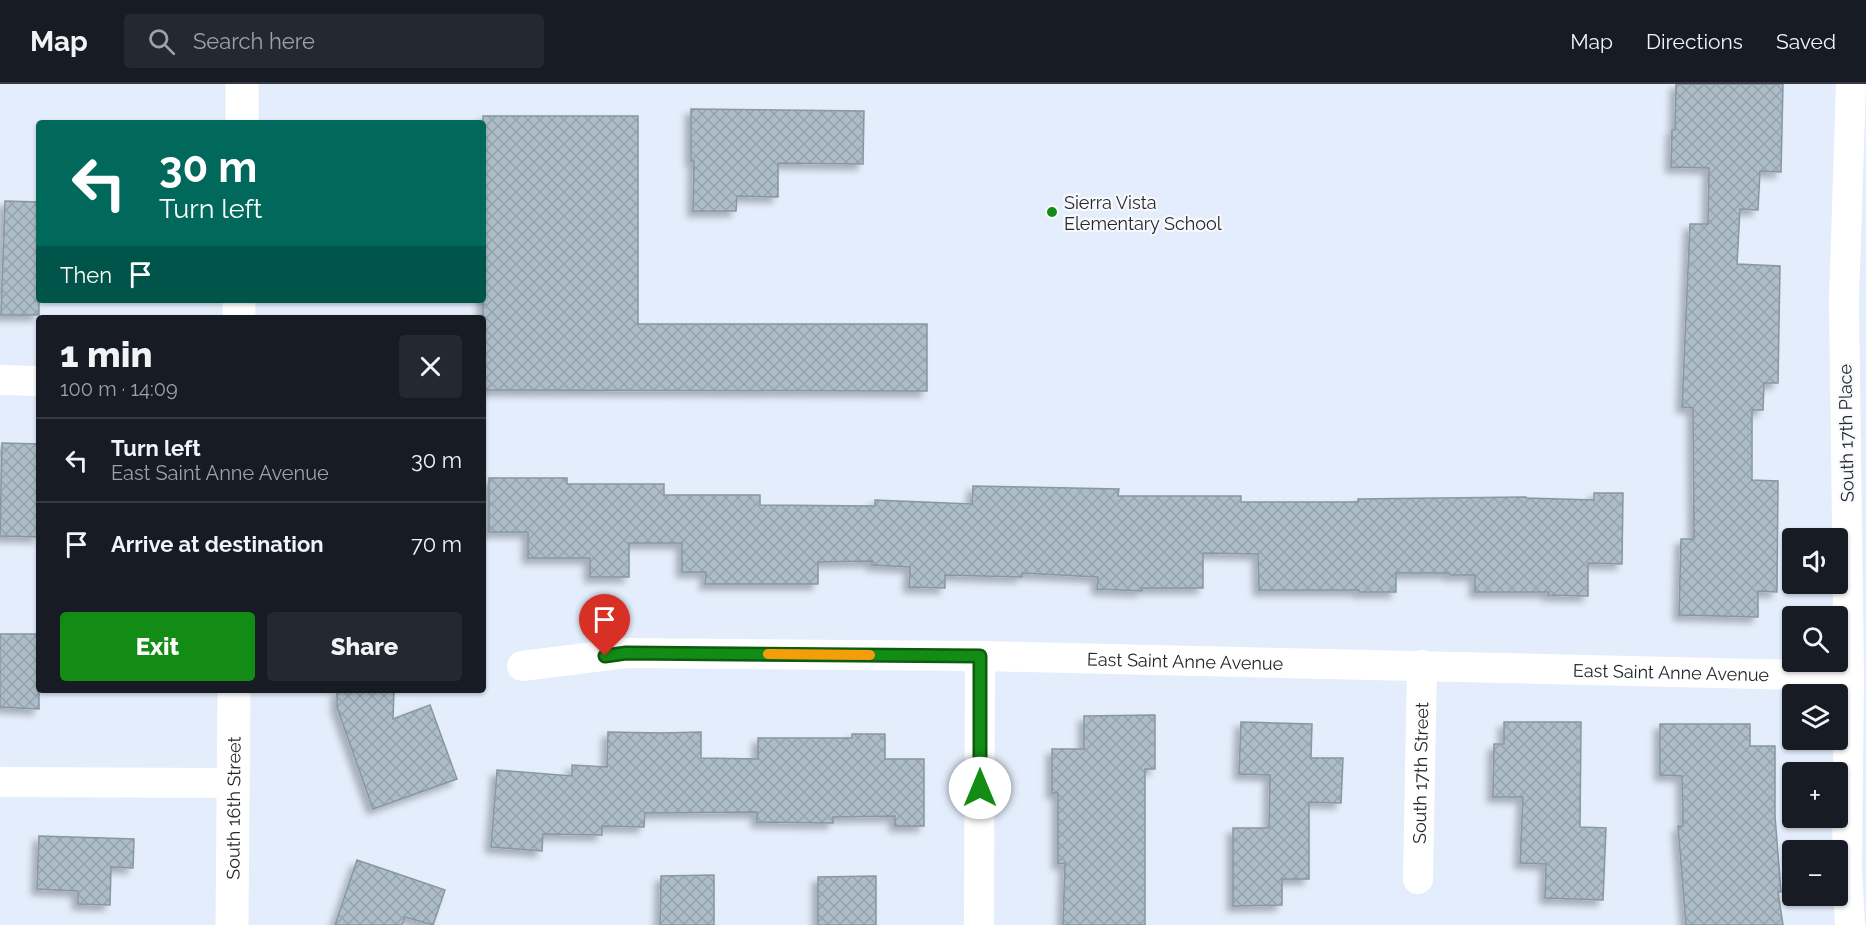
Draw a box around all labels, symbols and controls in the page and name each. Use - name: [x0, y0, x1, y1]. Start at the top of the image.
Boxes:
- search box: [124, 14, 544, 68]
- text: Map: [30, 25, 88, 58]
- icon: search: [145, 25, 178, 58]
- text: Search here: [193, 28, 315, 54]
- text: Map: [1570, 29, 1613, 54]
- text: Directions: [1646, 29, 1743, 54]
- text: Saved: [1776, 29, 1836, 54]
- text: 30 m: [159, 143, 257, 192]
- icon: left: [60, 144, 138, 222]
- place label: Sierra Vista Elementary School: [1064, 192, 1222, 234]
- text: Turn left: [159, 193, 262, 224]
- marker: Sierra Vista Elementary School: [1045, 205, 1059, 219]
- icon: arrive: [124, 258, 157, 291]
- text: Then: [60, 262, 112, 288]
- text: 1 min: [60, 333, 152, 375]
- button: close: [399, 335, 462, 398]
- street label: South 17th Place: [1834, 363, 1858, 502]
- text: 100 m · 14:09: [60, 377, 178, 401]
- text: Turn left: [111, 435, 201, 461]
- icon: left: [60, 444, 93, 477]
- text: 30 m: [411, 447, 462, 473]
- text: East Saint Anne Avenue: [111, 461, 329, 485]
- icon: arrive: [60, 528, 93, 561]
- map controls: [1782, 528, 1848, 906]
- button: sound: [1782, 528, 1848, 594]
- text: Arrive at destination: [111, 531, 324, 557]
- text: 70 m: [411, 531, 462, 557]
- pin: [579, 594, 630, 656]
- icon: arrive: [588, 603, 621, 636]
- button: search: [1782, 606, 1848, 672]
- button: Exit: [60, 612, 255, 681]
- button: Share: [267, 612, 462, 681]
- street label: East Saint Anne Avenue: [1087, 648, 1284, 673]
- street label: East Saint Anne Avenue: [1573, 659, 1770, 685]
- button: layers: [1782, 684, 1848, 750]
- street label: South 17th Street: [1408, 702, 1432, 844]
- street label: South 16th Street: [222, 736, 244, 880]
- position arrow: [948, 756, 1012, 820]
- button: +: [1782, 762, 1848, 828]
- button: −: [1782, 840, 1848, 906]

